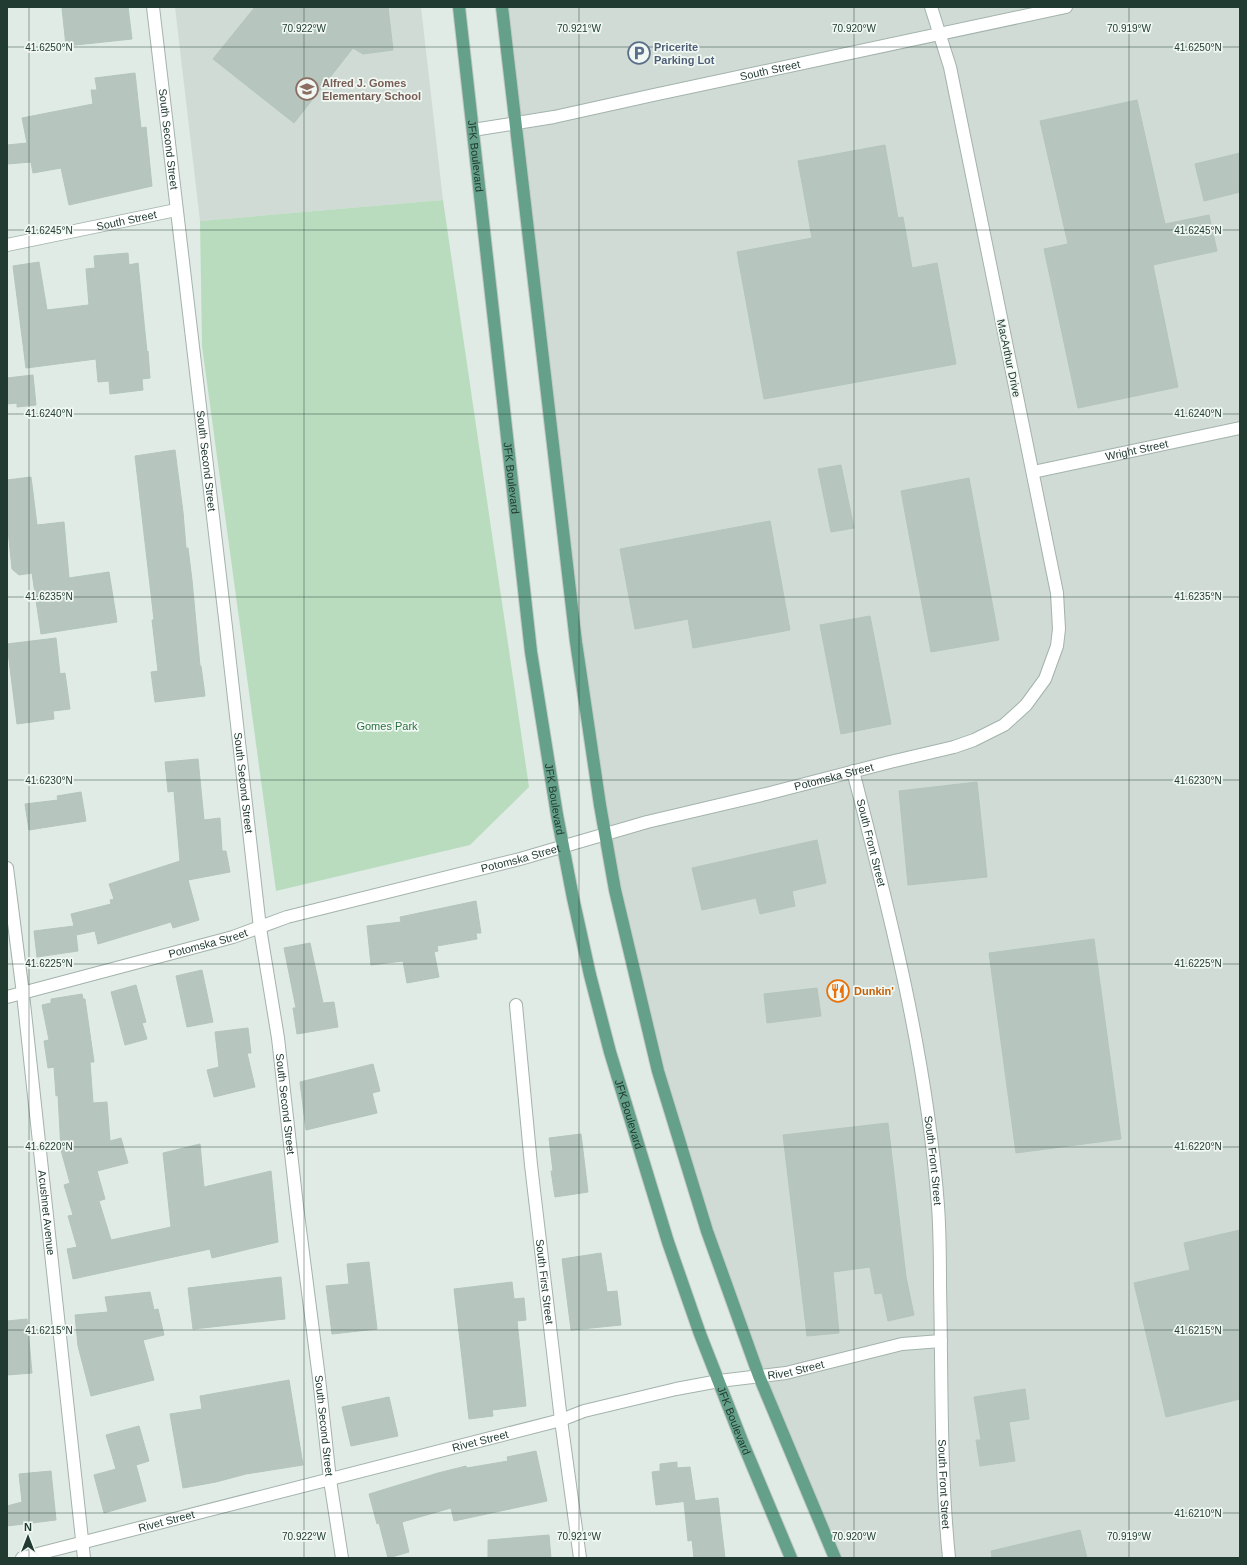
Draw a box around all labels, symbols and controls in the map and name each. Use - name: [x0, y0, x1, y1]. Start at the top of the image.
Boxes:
- text: 70.922°W: [282, 23, 327, 34]
- text: 70.921°W: [557, 23, 602, 34]
- text: 70.920°W: [832, 23, 877, 34]
- text: 70.919°W: [1107, 23, 1152, 34]
- parking icon: Pricerite Parking Lot: [626, 40, 652, 66]
- place label: Pricerite Parking Lot: [654, 41, 715, 66]
- text: 41.6250°N: [25, 42, 73, 53]
- text: 41.6250°N: [1174, 42, 1222, 53]
- street label: South Street: [739, 58, 801, 82]
- school or university icon: Alfred J. Gomes Elementary School: [294, 76, 320, 102]
- place label: Alfred J. Gomes Elementary School: [322, 77, 421, 102]
- street label: South Second Street: [157, 88, 180, 190]
- street label: JFK Boulevard: [466, 120, 486, 193]
- street label: South Street: [95, 208, 158, 232]
- text: 41.6245°N: [25, 225, 73, 236]
- text: 41.6245°N: [1174, 225, 1222, 236]
- street label: MacArthur Drive: [995, 318, 1023, 398]
- text: 41.6240°N: [25, 408, 73, 419]
- text: 41.6240°N: [1174, 408, 1222, 419]
- street label: South Second Street: [195, 410, 218, 512]
- street label: Wright Street: [1104, 437, 1169, 462]
- street label: JFK Boulevard: [502, 442, 522, 515]
- text: 41.6235°N: [25, 591, 73, 602]
- text: 41.6235°N: [1174, 591, 1222, 602]
- park label: Gomes Park: [356, 720, 418, 732]
- street label: South Second Street: [232, 732, 255, 834]
- street label: Potomska Street: [793, 761, 875, 793]
- street label: JFK Boulevard: [543, 763, 567, 836]
- text: 41.6230°N: [25, 775, 73, 786]
- text: 41.6230°N: [1174, 775, 1222, 786]
- street label: South Front Street: [854, 798, 888, 888]
- street label: Potomska Street: [480, 842, 561, 875]
- street label: Potomska Street: [167, 926, 249, 960]
- text: 41.6225°N: [25, 958, 73, 969]
- text: 41.6225°N: [1174, 958, 1222, 969]
- restaurant icon: Dunkin': [825, 978, 851, 1004]
- place label: Dunkin': [854, 985, 894, 997]
- street label: South Second Street: [274, 1053, 297, 1155]
- street label: JFK Boulevard: [613, 1078, 645, 1150]
- street label: South Front Street: [922, 1115, 944, 1206]
- text: 41.6220°N: [25, 1141, 73, 1152]
- text: 41.6220°N: [1174, 1141, 1222, 1152]
- street label: Acushnet Avenue: [36, 1170, 57, 1256]
- street label: South First Street: [534, 1238, 556, 1325]
- text: 41.6215°N: [25, 1325, 73, 1336]
- text: 41.6215°N: [1174, 1325, 1222, 1336]
- street label: Rivet Street: [767, 1358, 825, 1381]
- street label: South Second Street: [313, 1374, 336, 1477]
- street label: JFK Boulevard: [715, 1385, 753, 1456]
- street label: Rivet Street: [451, 1428, 510, 1454]
- street label: South Front Street: [936, 1439, 952, 1529]
- street label: Rivet Street: [137, 1508, 196, 1534]
- text: 41.6210°N: [1174, 1508, 1222, 1519]
- north arrow: [8, 1517, 48, 1557]
- text: N: [24, 1521, 32, 1533]
- text: 70.922°W: [282, 1531, 327, 1542]
- text: 70.921°W: [557, 1531, 602, 1542]
- text: 70.920°W: [832, 1531, 877, 1542]
- text: 70.919°W: [1107, 1531, 1152, 1542]

